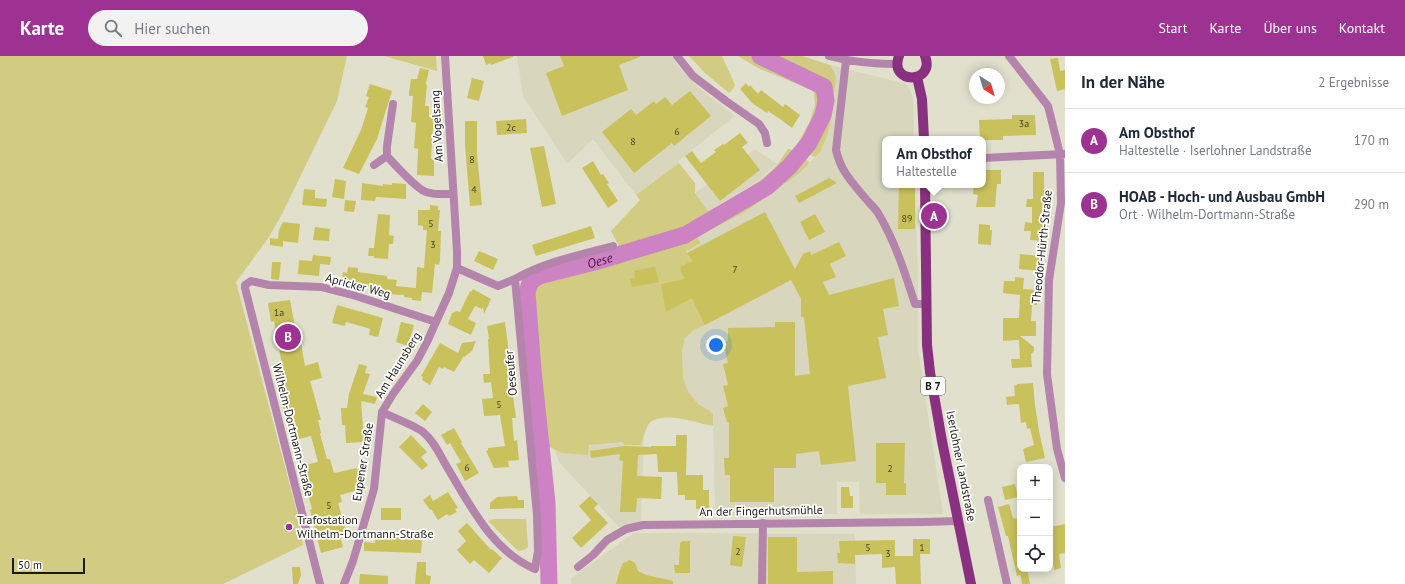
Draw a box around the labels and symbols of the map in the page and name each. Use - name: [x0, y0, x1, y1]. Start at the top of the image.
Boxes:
- north arrow: [969, 68, 1005, 104]
- street label: Am Vogelsang: [427, 90, 446, 162]
- house number: 3a: [1019, 117, 1029, 130]
- house number: 2c: [506, 121, 516, 134]
- house number: 6: [674, 125, 680, 138]
- house number: 8: [630, 135, 636, 148]
- house number: 8: [469, 153, 475, 166]
- house number: 4: [471, 183, 477, 196]
- street label: Theodor-Hürth-Straße: [1028, 189, 1055, 305]
- pin: A: [921, 201, 947, 231]
- house number: 89: [902, 212, 912, 225]
- house number: 5: [428, 217, 434, 230]
- house number: 3: [430, 238, 436, 251]
- water label: Oese: [585, 249, 615, 272]
- house number: 7: [732, 263, 738, 276]
- street label: Apricker Weg: [324, 270, 392, 301]
- house number: 1a: [274, 306, 284, 319]
- pin: B: [275, 322, 301, 352]
- street label: Am Haunsberg: [371, 329, 424, 401]
- your location: [706, 335, 726, 355]
- street label: Oeseufer: [501, 350, 520, 397]
- street label: Wilhelm-Dortmann-Straße: [270, 362, 317, 498]
- road number: B 7: [921, 377, 945, 395]
- house number: 5: [496, 398, 502, 411]
- street label: Iserlohner Landstraße: [943, 409, 980, 523]
- street label: Eupener Straße: [349, 422, 376, 502]
- house number: 6: [464, 461, 470, 474]
- house number: 2: [887, 462, 893, 475]
- house number: 5: [326, 499, 332, 512]
- street label: An der Fingerhutsmühle: [699, 502, 823, 519]
- place label: Trafostation Wilhelm-Dortmann-Straße: [297, 512, 434, 541]
- marker: Trafostation Wilhelm-Dortmann-Straße: [284, 522, 294, 532]
- house number: 5: [865, 541, 871, 554]
- house number: 1: [919, 541, 925, 554]
- house number: 2: [735, 545, 741, 558]
- house number: 3: [885, 547, 891, 560]
- scale bar: [12, 556, 85, 575]

